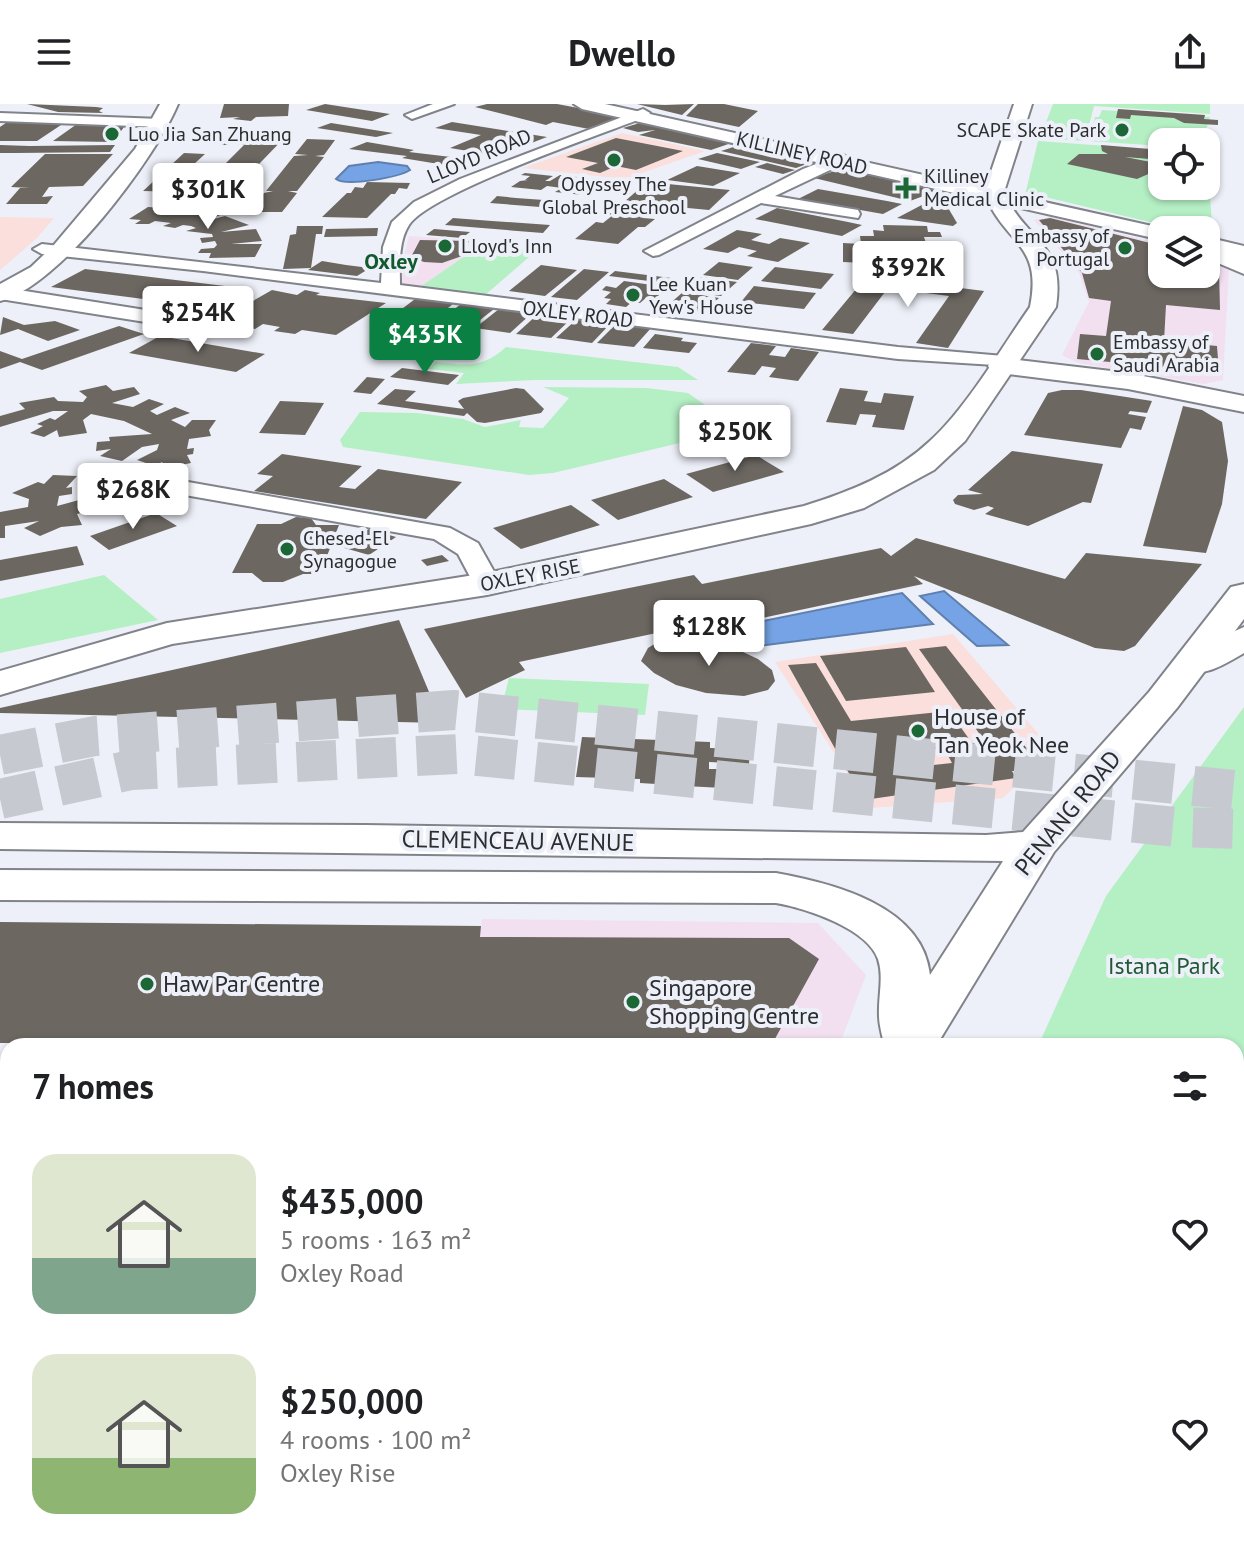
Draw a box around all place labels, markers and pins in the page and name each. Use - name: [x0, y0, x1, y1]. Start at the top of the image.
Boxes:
- place label: SCAPE Skate Park: [957, 117, 1106, 143]
- place label: Luo Jia San Zhuang: [128, 121, 292, 147]
- marker: SCAPE Skate Park: [1113, 121, 1131, 139]
- marker: Luo Jia San Zhuang: [103, 125, 121, 143]
- marker: Odyssey The Global Preschool: [605, 151, 623, 169]
- pin: $301K: [152, 163, 264, 231]
- place label: Killiney Medical Clinic: [924, 163, 1044, 212]
- place label: Odyssey The Global Preschool: [542, 171, 686, 220]
- marker: Killiney Medical Clinic: [895, 177, 917, 199]
- place label: Embassy of Portugal: [1014, 223, 1111, 272]
- place label: Lloyd's Inn: [461, 233, 552, 259]
- marker: Lloyd's Inn: [436, 237, 454, 255]
- marker: Embassy of Portugal: [1116, 239, 1134, 257]
- pin: $392K: [852, 241, 964, 309]
- place label: Lee Kuan Yew's House: [649, 271, 754, 320]
- pin: $254K: [142, 286, 254, 354]
- marker: Lee Kuan Yew's House: [624, 286, 642, 304]
- pin: $435K: [369, 308, 481, 376]
- place label: Embassy of Saudi Arabia: [1113, 329, 1220, 378]
- marker: Embassy of Saudi Arabia: [1088, 345, 1106, 363]
- pin: $250K: [679, 405, 791, 473]
- pin: $268K: [77, 463, 189, 531]
- place label: Chesed-El Synagogue: [303, 525, 397, 574]
- marker: Chesed-El Synagogue: [278, 540, 296, 558]
- pin: $128K: [653, 600, 765, 668]
- place label: House of Tan Yeok Nee: [934, 701, 1069, 760]
- marker: House of Tan Yeok Nee: [909, 722, 927, 740]
- place label: Haw Par Centre: [163, 968, 320, 999]
- place label: Singapore Shopping Centre: [649, 972, 819, 1031]
- marker: Haw Par Centre: [138, 975, 156, 993]
- marker: Singapore Shopping Centre: [624, 993, 642, 1011]

